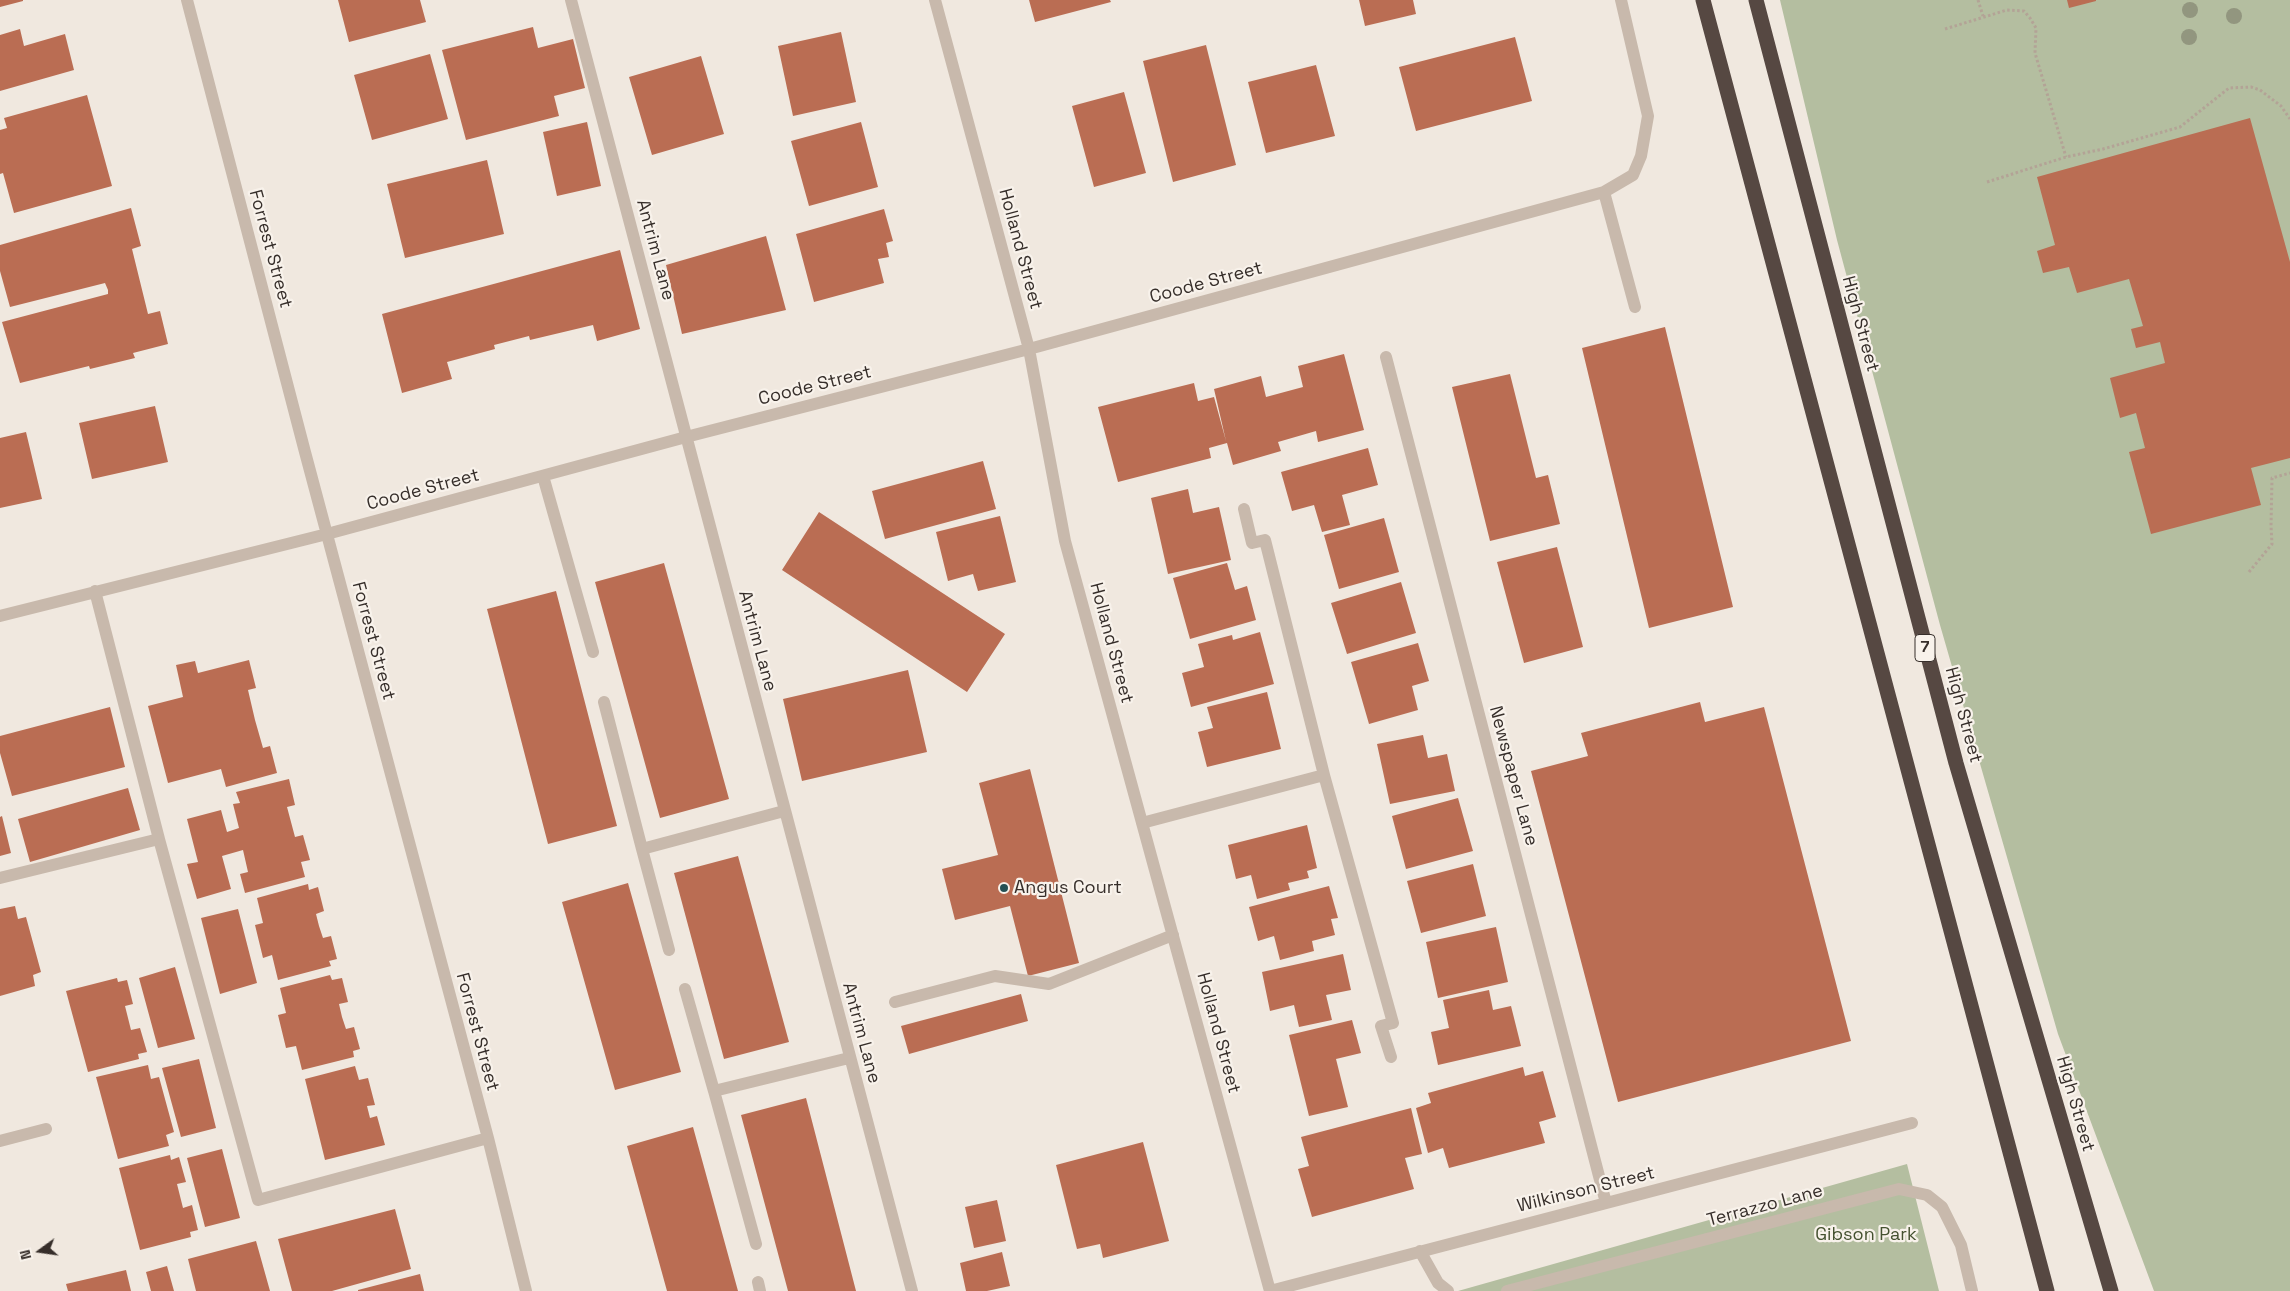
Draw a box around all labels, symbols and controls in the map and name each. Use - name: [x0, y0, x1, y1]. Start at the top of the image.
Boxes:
- street label: Holland Street: [993, 186, 1047, 312]
- street label: Forrest Street: [244, 187, 296, 311]
- street label: Antrim Lane: [631, 197, 679, 303]
- street label: Coode Street: [1147, 258, 1265, 308]
- street label: High Street: [1837, 274, 1883, 374]
- street label: Coode Street: [756, 362, 874, 410]
- street label: Coode Street: [364, 465, 482, 515]
- street label: Forrest Street: [347, 579, 399, 703]
- street label: Holland Street: [1084, 580, 1138, 706]
- street label: Antrim Lane: [733, 588, 781, 694]
- road number: 7: [1915, 634, 1935, 661]
- street label: High Street: [1940, 665, 1986, 765]
- street label: Newspaper Lane: [1484, 704, 1542, 848]
- place label: Angus Court: [1014, 877, 1122, 899]
- marker: Angus Court: [998, 882, 1010, 894]
- street label: Forrest Street: [451, 970, 503, 1094]
- street label: Holland Street: [1191, 970, 1245, 1096]
- street label: Antrim Lane: [837, 980, 885, 1086]
- street label: High Street: [2051, 1054, 2099, 1154]
- street label: Wilkinson Street: [1515, 1162, 1657, 1218]
- street label: Terrazzo Lane: [1705, 1180, 1825, 1232]
- park label: Gibson Park: [1815, 1224, 1917, 1246]
- north arrow: [15, 1226, 65, 1276]
- text: N: [16, 1248, 35, 1261]

